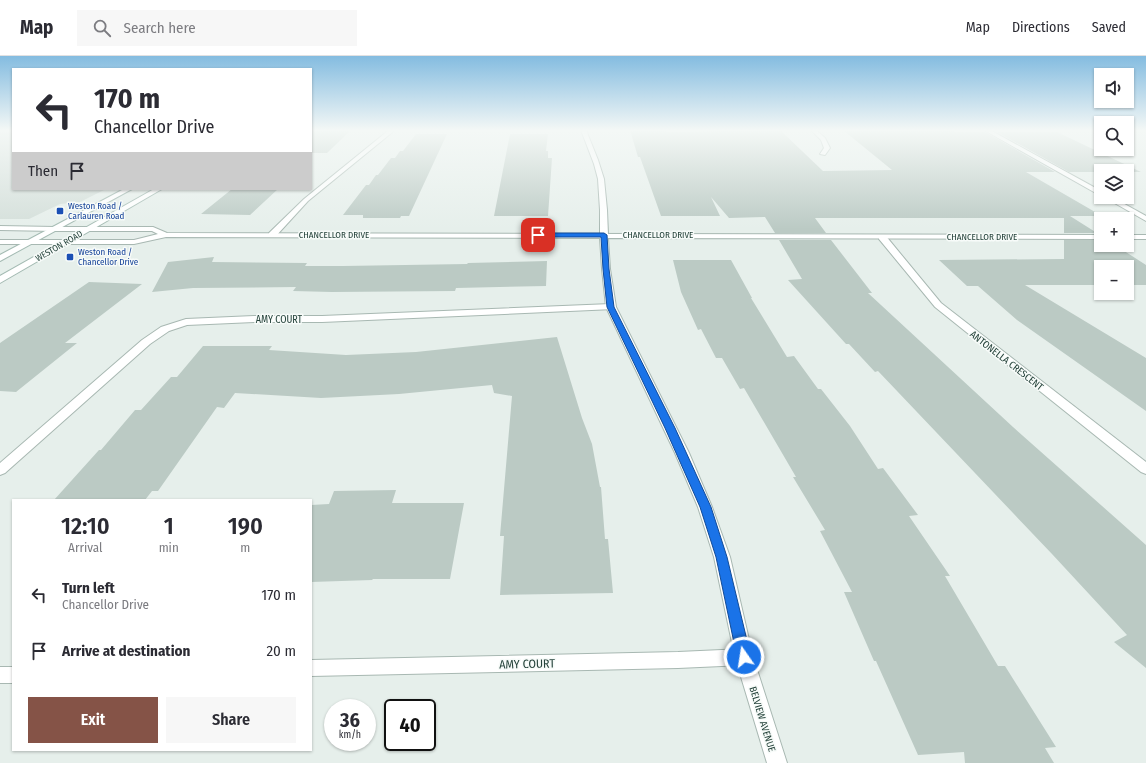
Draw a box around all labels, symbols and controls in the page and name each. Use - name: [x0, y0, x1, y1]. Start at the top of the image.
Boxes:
- search box: [77, 10, 357, 46]
- text: Map: [20, 16, 53, 39]
- icon: search: [91, 17, 113, 39]
- text: Search here: [123, 19, 196, 37]
- text: Map: [966, 19, 990, 36]
- text: Directions: [1012, 19, 1070, 36]
- text: Saved: [1092, 19, 1126, 36]
- map controls: [1094, 68, 1134, 300]
- button: sound: [1094, 68, 1134, 108]
- text: 170 m: [94, 82, 160, 115]
- icon: left: [28, 84, 80, 136]
- text: Chancellor Drive: [94, 116, 215, 138]
- button: search: [1094, 116, 1134, 156]
- icon: arrive: [66, 160, 88, 182]
- text: Then: [28, 162, 58, 180]
- button: layers: [1094, 164, 1134, 204]
- place label: Weston Road / Carlauren Road: [68, 201, 125, 221]
- marker: Weston Road / Carlauren Road: [55, 206, 65, 216]
- button: +: [1094, 212, 1134, 252]
- pin: [521, 218, 555, 252]
- icon: arrive: [527, 224, 549, 246]
- street label: WESTON ROAD: [34, 229, 84, 263]
- street label: CHANCELLOR DRIVE: [299, 230, 369, 240]
- street label: CHANCELLOR DRIVE: [623, 230, 693, 240]
- street label: CHANCELLOR DRIVE: [947, 232, 1017, 242]
- place label: Weston Road / Chancellor Drive: [78, 247, 139, 267]
- marker: Weston Road / Chancellor Drive: [65, 252, 75, 262]
- button: −: [1094, 260, 1134, 300]
- street label: AMY COURT: [256, 314, 303, 326]
- street label: ANTONELLA CRESCENT: [967, 328, 1046, 393]
- text: 12:10: [61, 512, 110, 540]
- text: 1: [164, 512, 174, 540]
- text: 190: [228, 512, 263, 540]
- text: Arrival: [68, 540, 103, 555]
- text: min: [159, 540, 179, 555]
- text: m: [240, 540, 250, 555]
- text: Turn left: [62, 579, 115, 597]
- icon: left: [28, 584, 50, 606]
- text: 170 m: [261, 586, 296, 604]
- text: Chancellor Drive: [62, 597, 149, 612]
- position arrow: [723, 636, 765, 678]
- icon: arrive: [28, 640, 50, 662]
- text: Arrive at destination: [62, 642, 190, 660]
- text: 20 m: [267, 642, 296, 660]
- street label: AMY COURT: [499, 657, 555, 671]
- street label: BELVIEW AVENUE: [746, 685, 778, 754]
- button: Exit: [28, 697, 158, 743]
- button: Share: [166, 697, 296, 743]
- speed limit sign: 40: [384, 699, 436, 751]
- text: 36: [340, 708, 360, 732]
- text: km/h: [339, 729, 361, 741]

